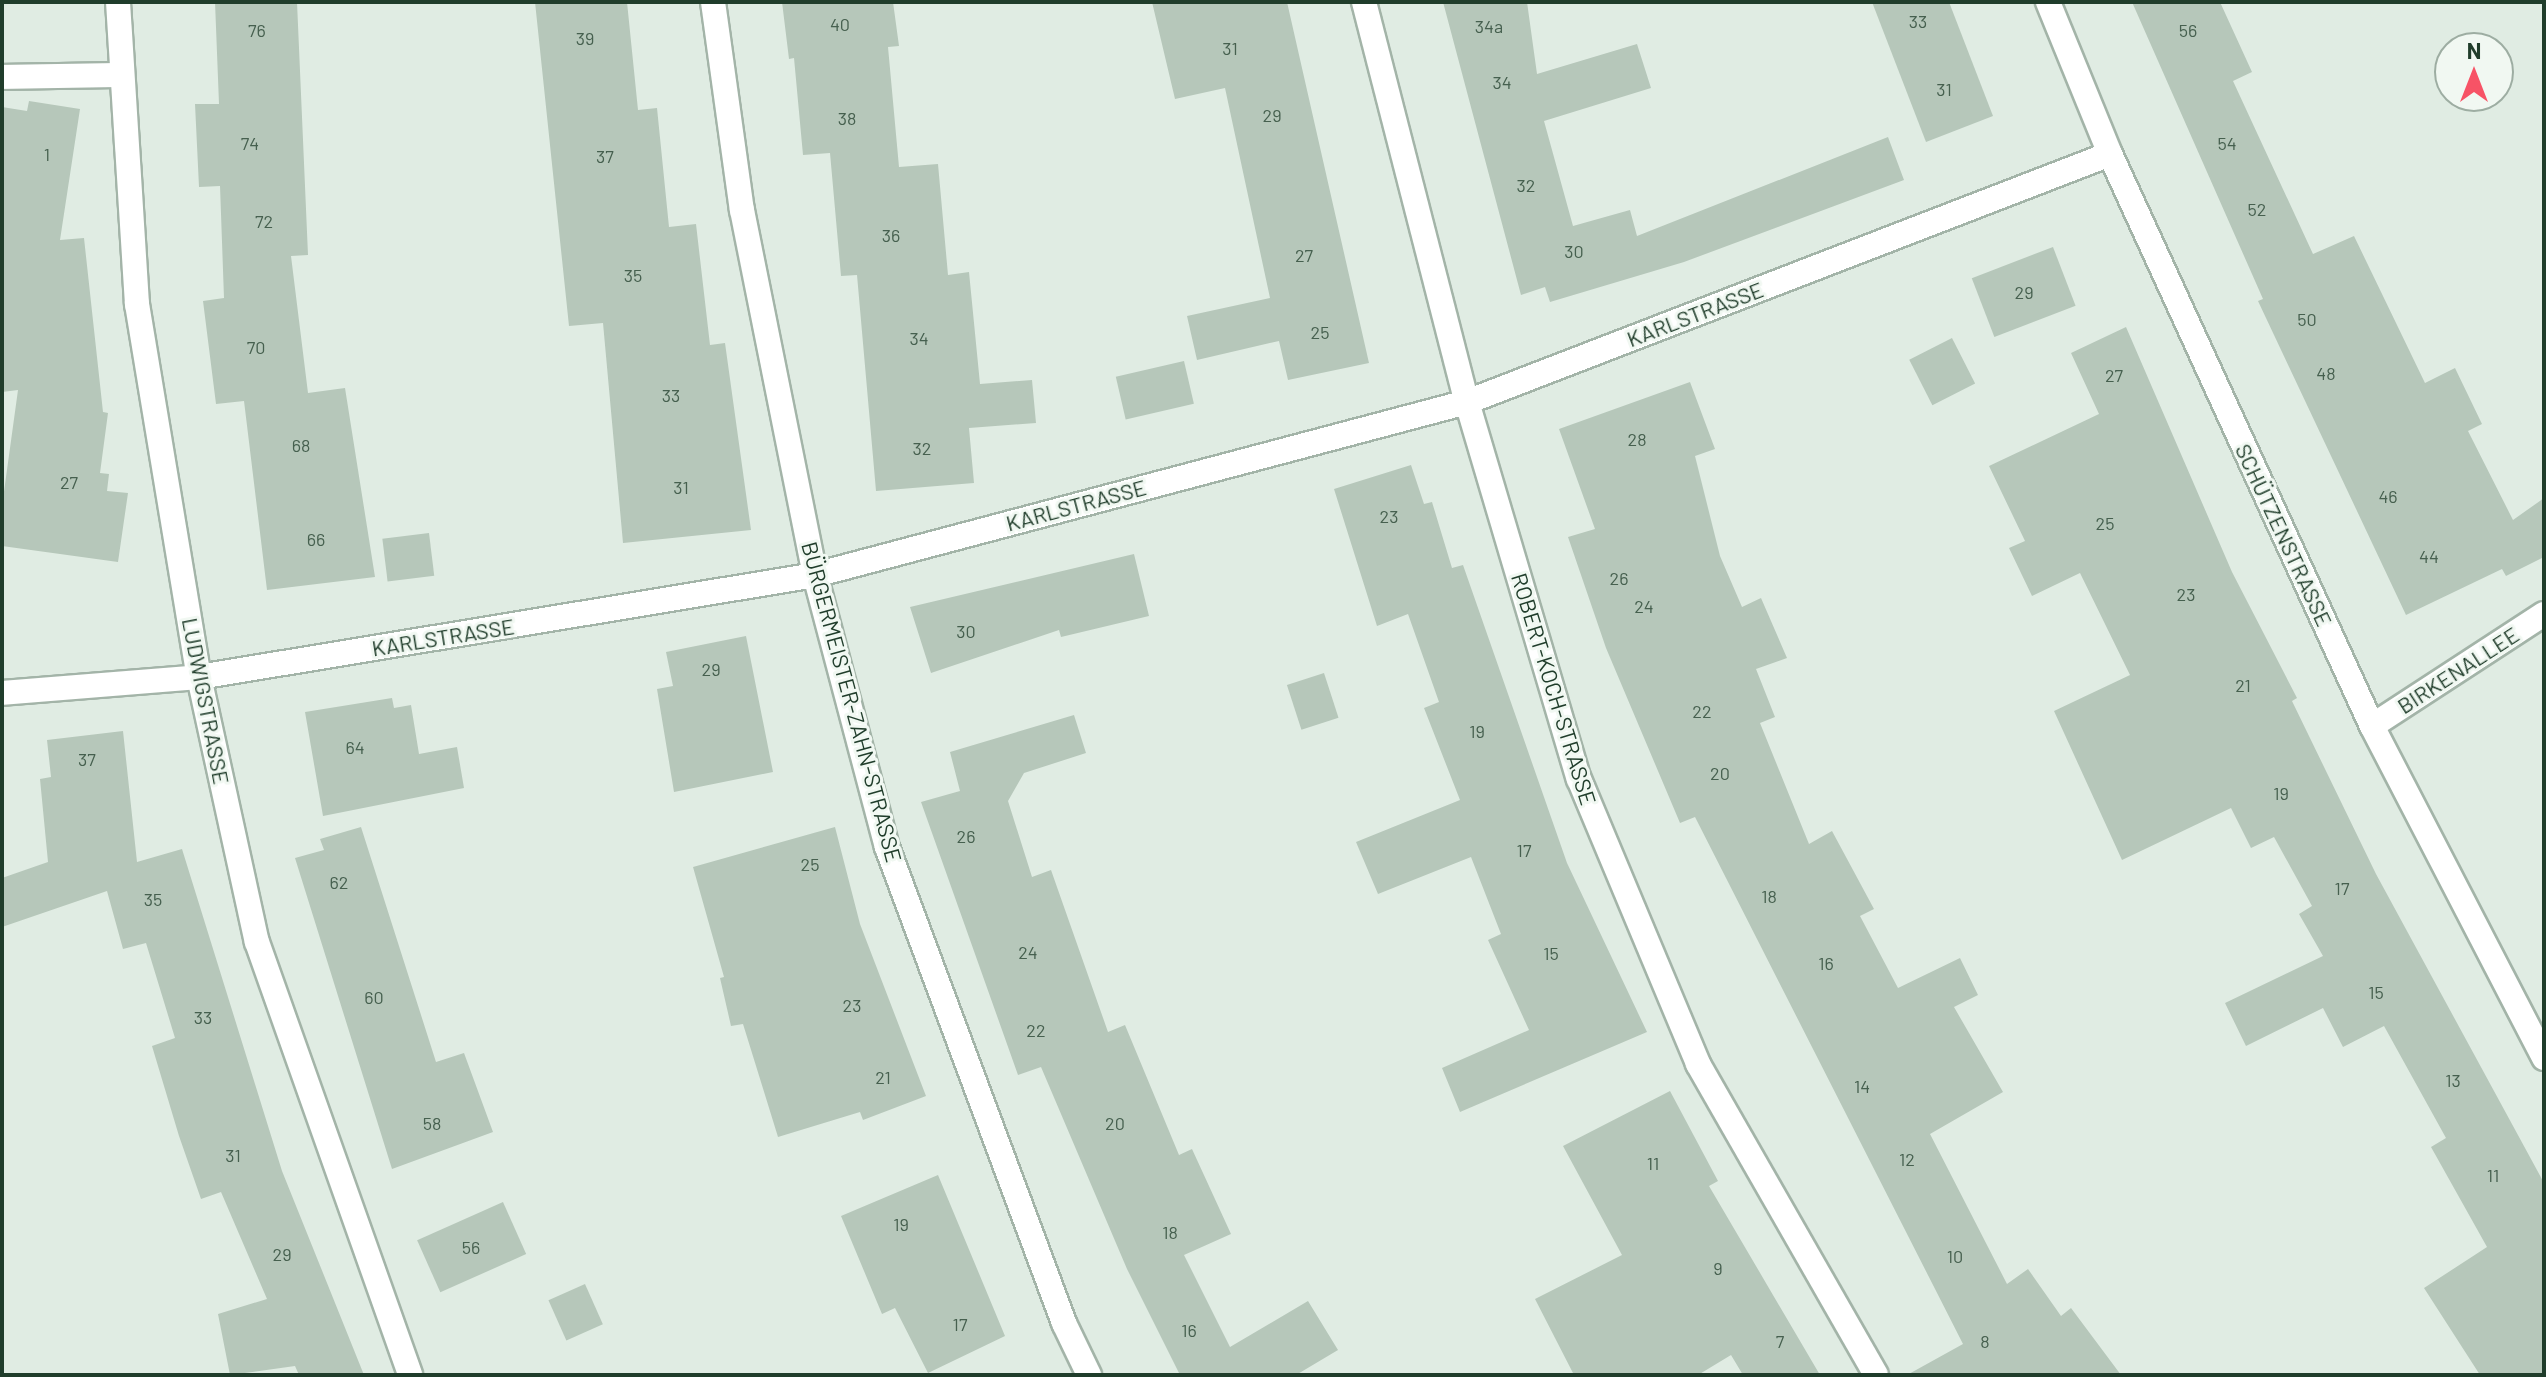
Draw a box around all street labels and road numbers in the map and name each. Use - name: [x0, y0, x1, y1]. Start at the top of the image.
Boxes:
- street label: KARLSTRASSE: [1623, 276, 1767, 352]
- street label: SCHÜTZENSTRASSE: [2230, 440, 2338, 630]
- street label: KARLSTRASSE: [1003, 474, 1149, 536]
- street label: BÜRGERMEISTER-ZAHN-STRASSE: [796, 539, 908, 865]
- street label: ROBERT-KOCH-STRASSE: [1506, 570, 1602, 808]
- street label: KARLSTRASSE: [370, 613, 516, 661]
- street label: LUDWIGSTRASSE: [177, 615, 235, 787]
- street label: BIRKENALLEE: [2392, 621, 2524, 719]

